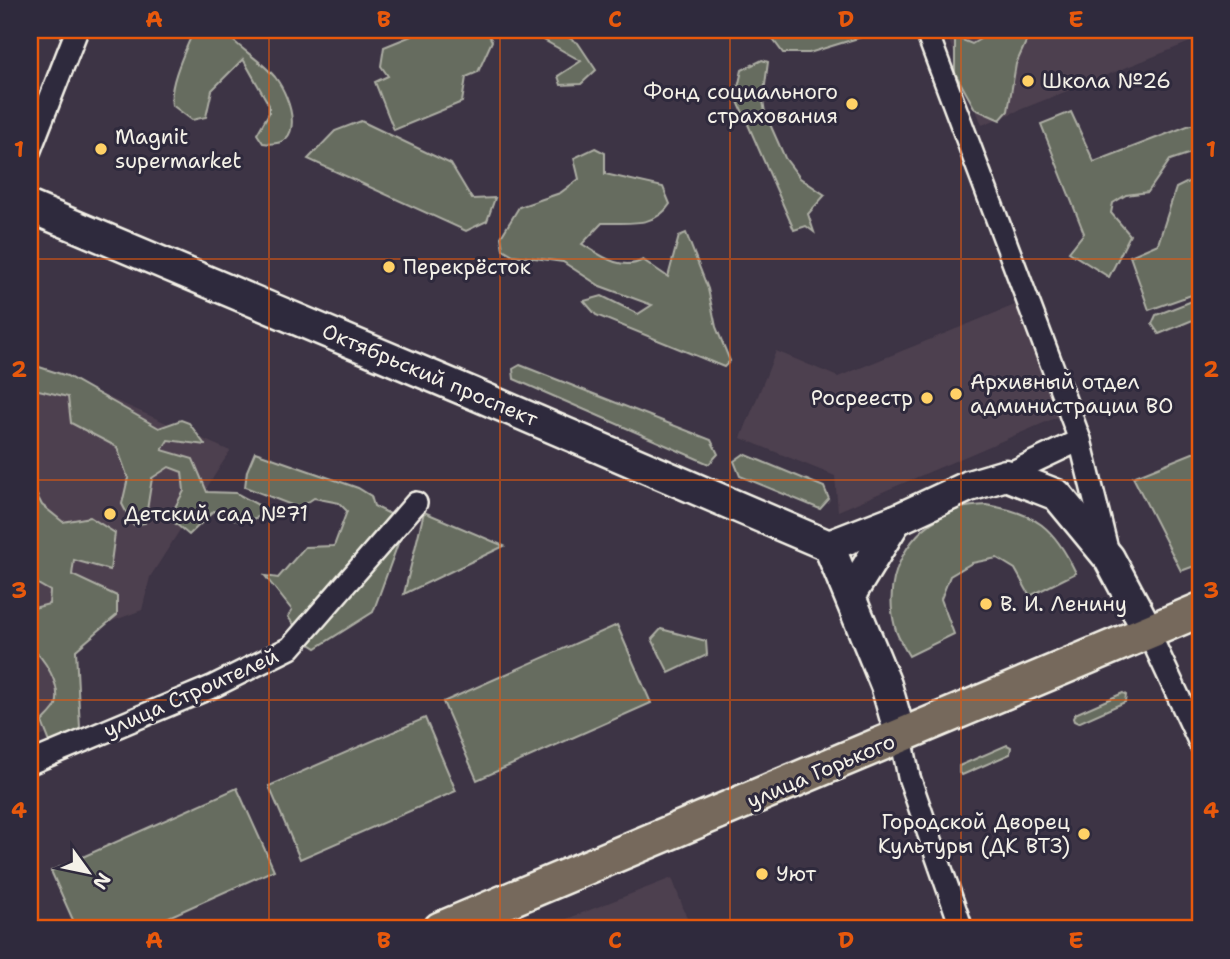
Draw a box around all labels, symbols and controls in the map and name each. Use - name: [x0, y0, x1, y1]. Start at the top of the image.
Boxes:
- text: A: [145, 4, 163, 34]
- text: B: [377, 4, 391, 34]
- text: C: [608, 4, 622, 34]
- text: D: [838, 4, 854, 34]
- text: E: [1068, 4, 1084, 34]
- place label: Школа №26: [1042, 67, 1171, 95]
- marker: Школа №26: [1020, 73, 1036, 89]
- place label: Фонд социального страхования: [643, 78, 838, 130]
- marker: Фонд социального страхования: [844, 96, 860, 112]
- place label: Magnit supermarket: [115, 123, 242, 175]
- text: 1: [14, 134, 24, 164]
- text: 1: [1206, 134, 1216, 164]
- marker: Magnit supermarket: [93, 141, 109, 157]
- place label: Перекрёсток: [403, 253, 531, 281]
- marker: Перекрёсток: [381, 259, 397, 275]
- street label: Октябрьский проспект: [318, 317, 542, 433]
- text: 2: [11, 354, 27, 384]
- text: 2: [1203, 354, 1219, 384]
- place label: Архивный отдел администрации ВО: [970, 368, 1173, 420]
- place label: Росреестр: [811, 384, 913, 412]
- marker: Архивный отдел администрации ВО: [948, 386, 964, 402]
- marker: Росреестр: [919, 390, 935, 406]
- place label: Детский сад №71: [124, 500, 308, 528]
- marker: Детский сад №71: [102, 506, 118, 522]
- text: 3: [11, 575, 27, 605]
- text: 3: [1203, 575, 1219, 605]
- place label: В. И. Ленину: [1000, 590, 1127, 618]
- marker: В. И. Ленину: [978, 596, 994, 612]
- street label: улица Строителей: [99, 642, 283, 744]
- street label: улица Горького: [743, 727, 899, 815]
- text: 4: [11, 795, 27, 825]
- text: 4: [1203, 795, 1219, 825]
- place label: Городской Дворец Культуры (ДК ВТЗ): [878, 808, 1070, 860]
- marker: Городской Дворец Культуры (ДК ВТЗ): [1076, 826, 1092, 842]
- north arrow: [52, 836, 122, 906]
- place label: Уют: [776, 860, 817, 888]
- marker: Уют: [754, 866, 770, 882]
- text: N: [87, 868, 116, 894]
- text: A: [145, 925, 163, 955]
- text: B: [377, 925, 391, 955]
- text: C: [608, 925, 622, 955]
- text: D: [838, 925, 854, 955]
- text: E: [1068, 925, 1084, 955]

